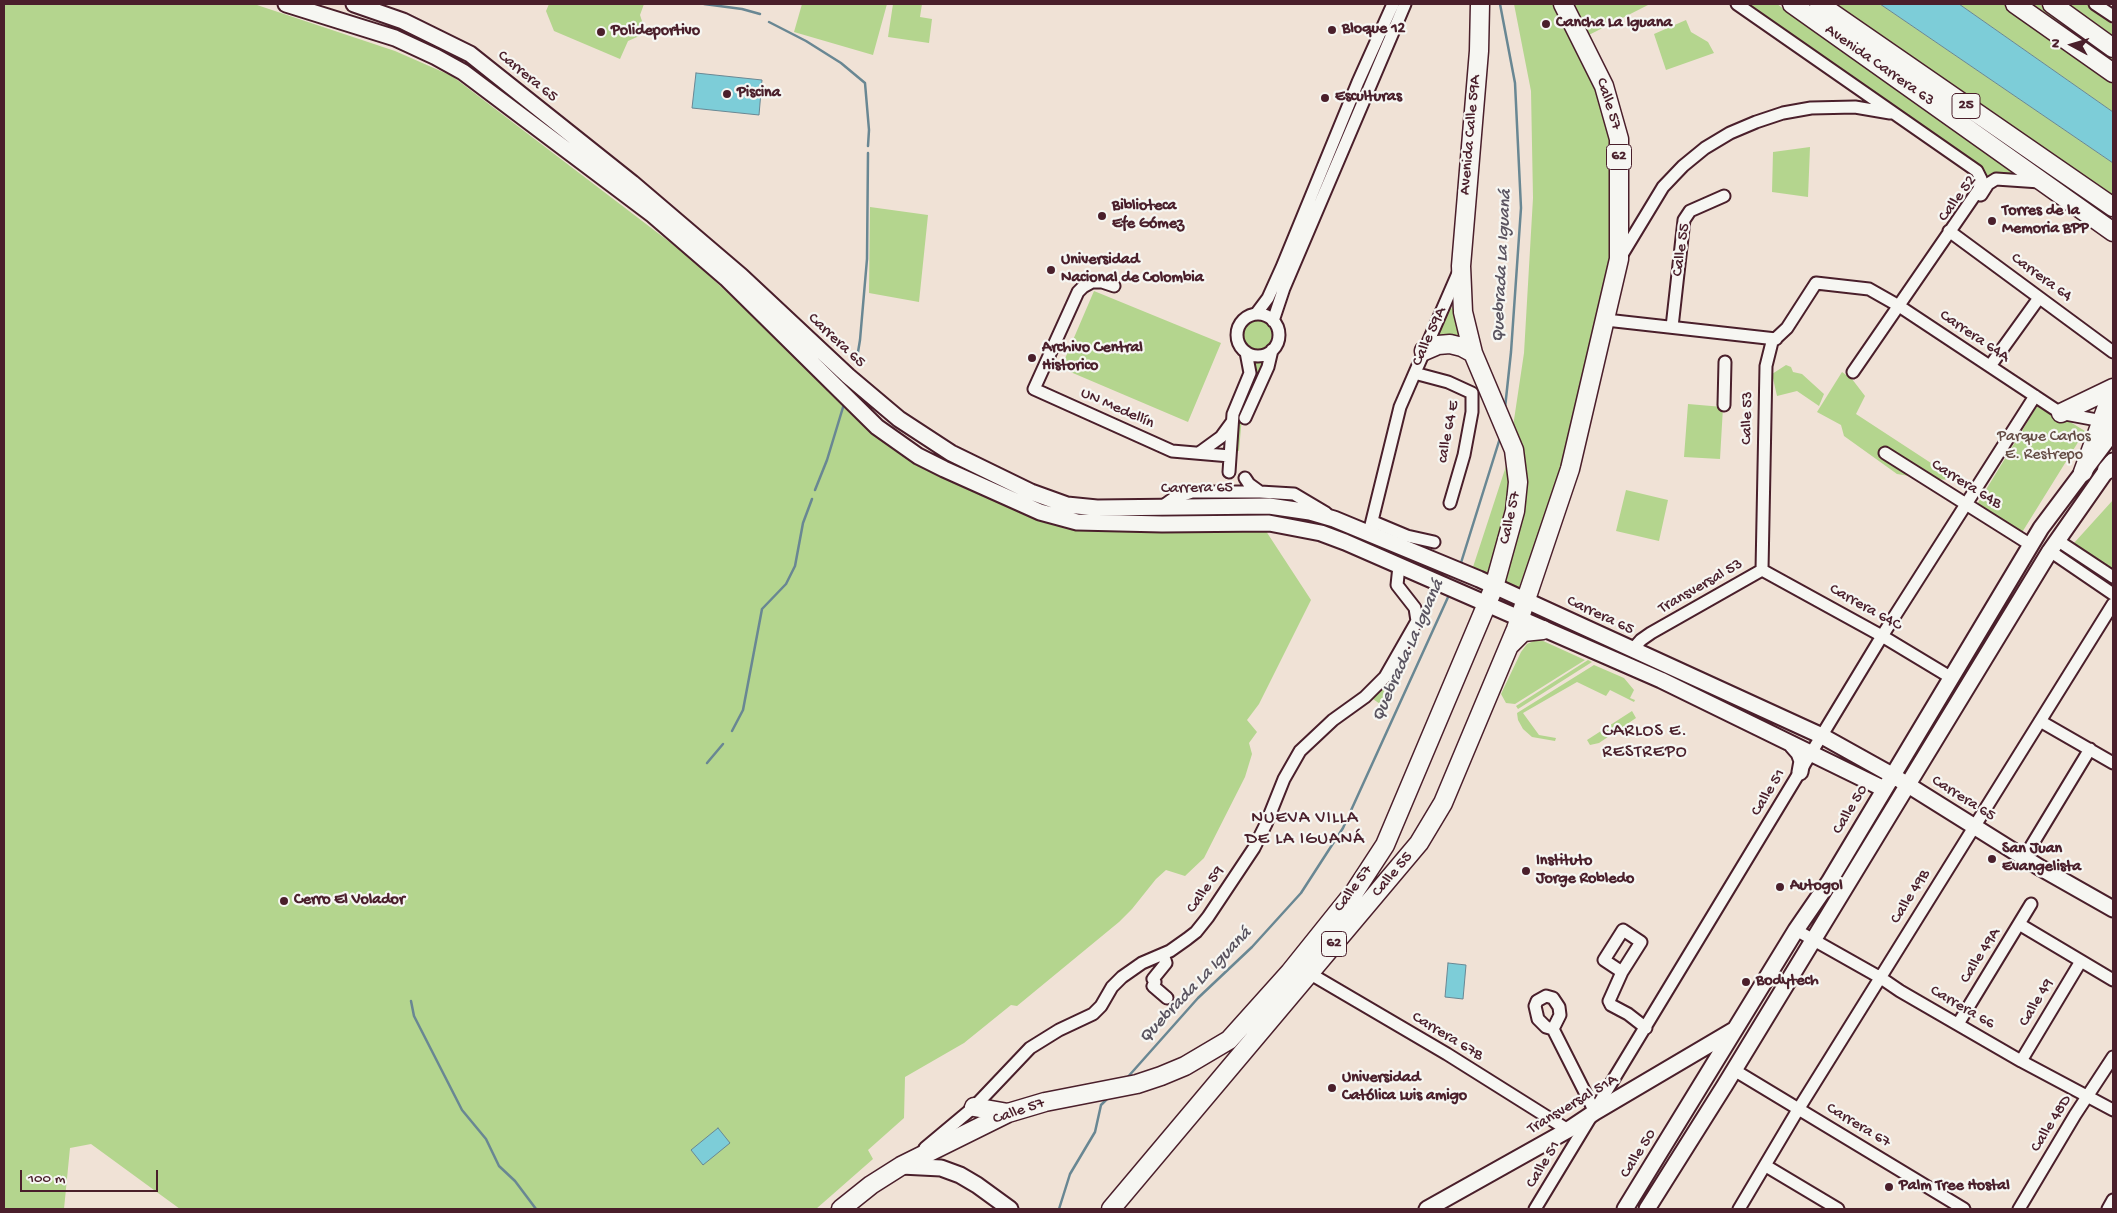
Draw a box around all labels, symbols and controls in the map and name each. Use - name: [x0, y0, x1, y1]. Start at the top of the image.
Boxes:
- place label: Cancha La Iguana: [1556, 14, 1672, 34]
- marker: Cancha La Iguana: [1540, 18, 1552, 30]
- place label: Bloque 12: [1342, 20, 1405, 40]
- north arrow: [2047, 20, 2097, 70]
- street label: Avenida Carrera 63: [1820, 21, 1938, 111]
- place label: Polideportivo: [611, 22, 700, 42]
- marker: Bloque 12: [1326, 24, 1338, 36]
- marker: Polideportivo: [595, 26, 607, 38]
- text: N: [2048, 38, 2066, 49]
- street label: Carrera 65: [493, 47, 561, 107]
- street label: Avenida Calle 59A: [1456, 74, 1486, 196]
- street label: Calle 57: [1591, 76, 1625, 132]
- place label: Piscina: [737, 84, 781, 104]
- marker: Piscina: [721, 88, 733, 100]
- place label: Esculturas: [1335, 88, 1402, 108]
- marker: Esculturas: [1319, 92, 1331, 104]
- road number: 25: [1952, 94, 1980, 118]
- road number: 62: [1606, 144, 1632, 170]
- street label: Calle 52: [1935, 172, 1981, 226]
- water label: Quebrada La Iguaná: [1488, 189, 1518, 343]
- place label: Biblioteca Efe Gómez: [1112, 197, 1184, 235]
- place label: Torres de la Memoria BPP: [2002, 202, 2089, 240]
- marker: Biblioteca Efe Gómez: [1096, 210, 1108, 222]
- marker: Torres de la Memoria BPP: [1986, 215, 1998, 227]
- street label: Calle 55: [1669, 222, 1695, 278]
- street label: Carrera 64: [2007, 249, 2075, 307]
- place label: Universidad Nacional de Colombia: [1061, 251, 1204, 289]
- marker: Universidad Nacional de Colombia: [1045, 264, 1057, 276]
- street label: Calle 59A: [1409, 305, 1451, 369]
- street label: Carrera 64A: [1935, 307, 2013, 367]
- street label: Carrera 65: [803, 309, 869, 373]
- place label: Archivo Central Historico: [1042, 339, 1143, 377]
- marker: Archivo Central Historico: [1026, 352, 1038, 364]
- street label: UN Medellín: [1077, 384, 1157, 434]
- street label: Calle 53: [1738, 391, 1758, 445]
- street label: calle 64 E: [1434, 399, 1464, 465]
- park label: Parque Carlos E. Restrepo: [1997, 428, 2091, 466]
- street label: Carrera 64B: [1927, 456, 2005, 514]
- street label: Carrera 65: [1161, 479, 1233, 499]
- street label: Calle 57: [1496, 490, 1526, 546]
- street label: Transversal 53: [1656, 555, 1746, 619]
- water label: Quebrada La Iguaná: [1368, 577, 1450, 725]
- street label: Carrera 64C: [1825, 580, 1905, 636]
- street label: Carrera 65: [1563, 592, 1637, 640]
- district label: CARLOS E. RESTREPO: [1601, 721, 1689, 764]
- street label: Calle 51: [1748, 766, 1790, 820]
- street label: Carrera 65: [1927, 772, 1999, 826]
- street label: Calle 50: [1829, 782, 1873, 838]
- district label: NUEVA VILLA DE LA IGUANÁ: [1244, 808, 1366, 851]
- place label: San Juan Evangelista: [2002, 840, 2081, 878]
- street label: Calle 55: [1368, 848, 1418, 902]
- place label: Instituto Jorge Robledo: [1536, 852, 1634, 890]
- marker: San Juan Evangelista: [1986, 853, 1998, 865]
- street label: Calle 57: [1331, 862, 1377, 916]
- street label: Calle 59: [1183, 863, 1229, 917]
- marker: Instituto Jorge Robledo: [1520, 865, 1532, 877]
- street label: Calle 49B: [1887, 866, 1935, 928]
- place label: Autogol: [1790, 877, 1843, 897]
- marker: Autogol: [1774, 881, 1786, 893]
- place label: Cerro El Volador: [294, 891, 405, 911]
- marker: Cerro El Volador: [278, 895, 290, 907]
- water label: Quebrada La Iguaná: [1135, 924, 1257, 1048]
- street label: Calle 49A: [1957, 925, 2005, 987]
- road number: 62: [1322, 932, 1346, 956]
- place label: Bodytech: [1756, 972, 1819, 992]
- marker: Bodytech: [1740, 976, 1752, 988]
- street label: Calle 49: [2015, 976, 2059, 1030]
- street label: Carrera 66: [1926, 982, 1998, 1034]
- street label: Carrera 67B: [1408, 1008, 1486, 1066]
- place label: Universidad Católica Luis amigo: [1342, 1069, 1467, 1107]
- street label: Transversal 51A: [1525, 1071, 1621, 1139]
- marker: Universidad Católica Luis amigo: [1326, 1082, 1338, 1094]
- street label: Calle 48D: [2027, 1092, 2077, 1156]
- street label: Calle 57: [991, 1094, 1047, 1130]
- street label: Carrera 67: [1822, 1099, 1894, 1153]
- street label: Calle 50: [1617, 1126, 1661, 1182]
- street label: Calle 51: [1523, 1138, 1565, 1192]
- scale bar: [22, 1160, 160, 1192]
- text: 100 m: [28, 1170, 65, 1188]
- place label: Palm Tree Hostal: [1899, 1177, 2010, 1197]
- marker: Palm Tree Hostal: [1883, 1181, 1895, 1193]

